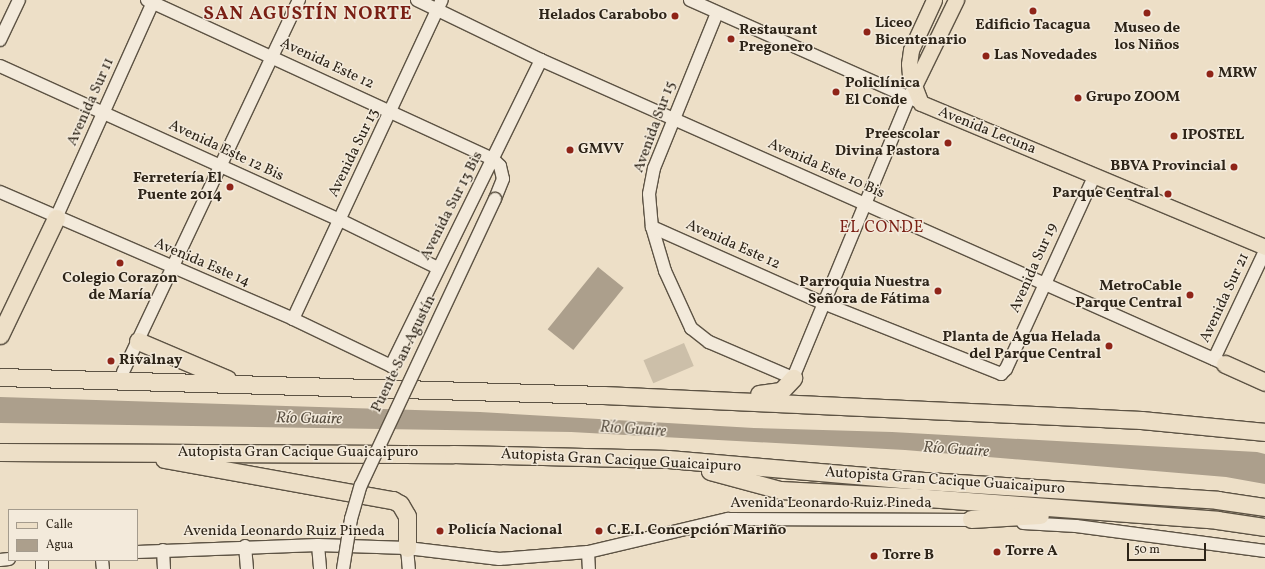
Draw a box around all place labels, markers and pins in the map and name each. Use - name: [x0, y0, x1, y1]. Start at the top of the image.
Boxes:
- marker: Edificio Tacagua: [1028, 6, 1038, 16]
- place label: Helados Carabobo: [538, 7, 667, 25]
- marker: Museo de los Niños: [1142, 8, 1152, 18]
- marker: Helados Carabobo: [670, 11, 680, 21]
- place label: Liceo Bicentenario: [875, 14, 967, 49]
- place label: Edificio Tacagua: [975, 17, 1091, 35]
- place label: Museo de los Niños: [1114, 19, 1180, 54]
- place label: Restaurant Pregonero: [739, 21, 817, 56]
- marker: Liceo Bicentenario: [862, 27, 872, 37]
- marker: Restaurant Pregonero: [726, 34, 736, 44]
- place label: Las Novedades: [994, 47, 1097, 65]
- marker: Las Novedades: [981, 51, 991, 61]
- place label: MRW: [1218, 65, 1257, 83]
- marker: MRW: [1205, 69, 1215, 79]
- place label: Policlínica El Conde: [845, 74, 920, 109]
- marker: Policlínica El Conde: [830, 86, 842, 98]
- place label: Grupo ZOOM: [1086, 89, 1180, 107]
- marker: Grupo ZOOM: [1073, 93, 1083, 103]
- place label: Preescolar Divina Pastora: [835, 125, 940, 160]
- place label: IPOSTEL: [1182, 127, 1244, 145]
- marker: IPOSTEL: [1169, 131, 1179, 141]
- marker: Preescolar Divina Pastora: [943, 138, 953, 148]
- place label: GMVV: [578, 141, 624, 159]
- marker: GMVV: [565, 145, 575, 155]
- place label: BBVA Provincial: [1110, 158, 1226, 176]
- marker: BBVA Provincial: [1229, 162, 1239, 172]
- place label: Ferretería El Puente 2014: [133, 169, 222, 204]
- marker: Ferretería El Puente 2014: [225, 182, 235, 192]
- place label: Parque Central: [1052, 185, 1159, 203]
- marker: Parque Central: [1162, 188, 1174, 200]
- marker: Colegio Corazon de María: [115, 258, 125, 268]
- place label: Colegio Corazon de María: [62, 269, 178, 304]
- place label: Parroquia Nuestra Señora de Fátima: [799, 273, 930, 308]
- place label: MetroCable Parque Central: [1075, 277, 1182, 312]
- marker: Parroquia Nuestra Señora de Fátima: [933, 286, 943, 296]
- marker: MetroCable Parque Central: [1185, 290, 1195, 300]
- place label: Planta de Agua Helada del Parque Central: [943, 328, 1101, 363]
- marker: Planta de Agua Helada del Parque Central: [1104, 341, 1114, 351]
- place label: Rivalnay: [119, 352, 182, 370]
- marker: Rivalnay: [106, 356, 116, 366]
- place label: Policía Nacional: [448, 522, 562, 540]
- place label: C.E.I. Concepción Mariño: [607, 522, 786, 540]
- marker: Policía Nacional: [435, 526, 445, 536]
- marker: C.E.I. Concepción Mariño: [594, 526, 604, 536]
- place label: Torre A: [1005, 543, 1058, 561]
- place label: Torre B: [882, 547, 934, 565]
- marker: Torre A: [992, 547, 1002, 557]
- marker: Torre B: [869, 551, 879, 561]

